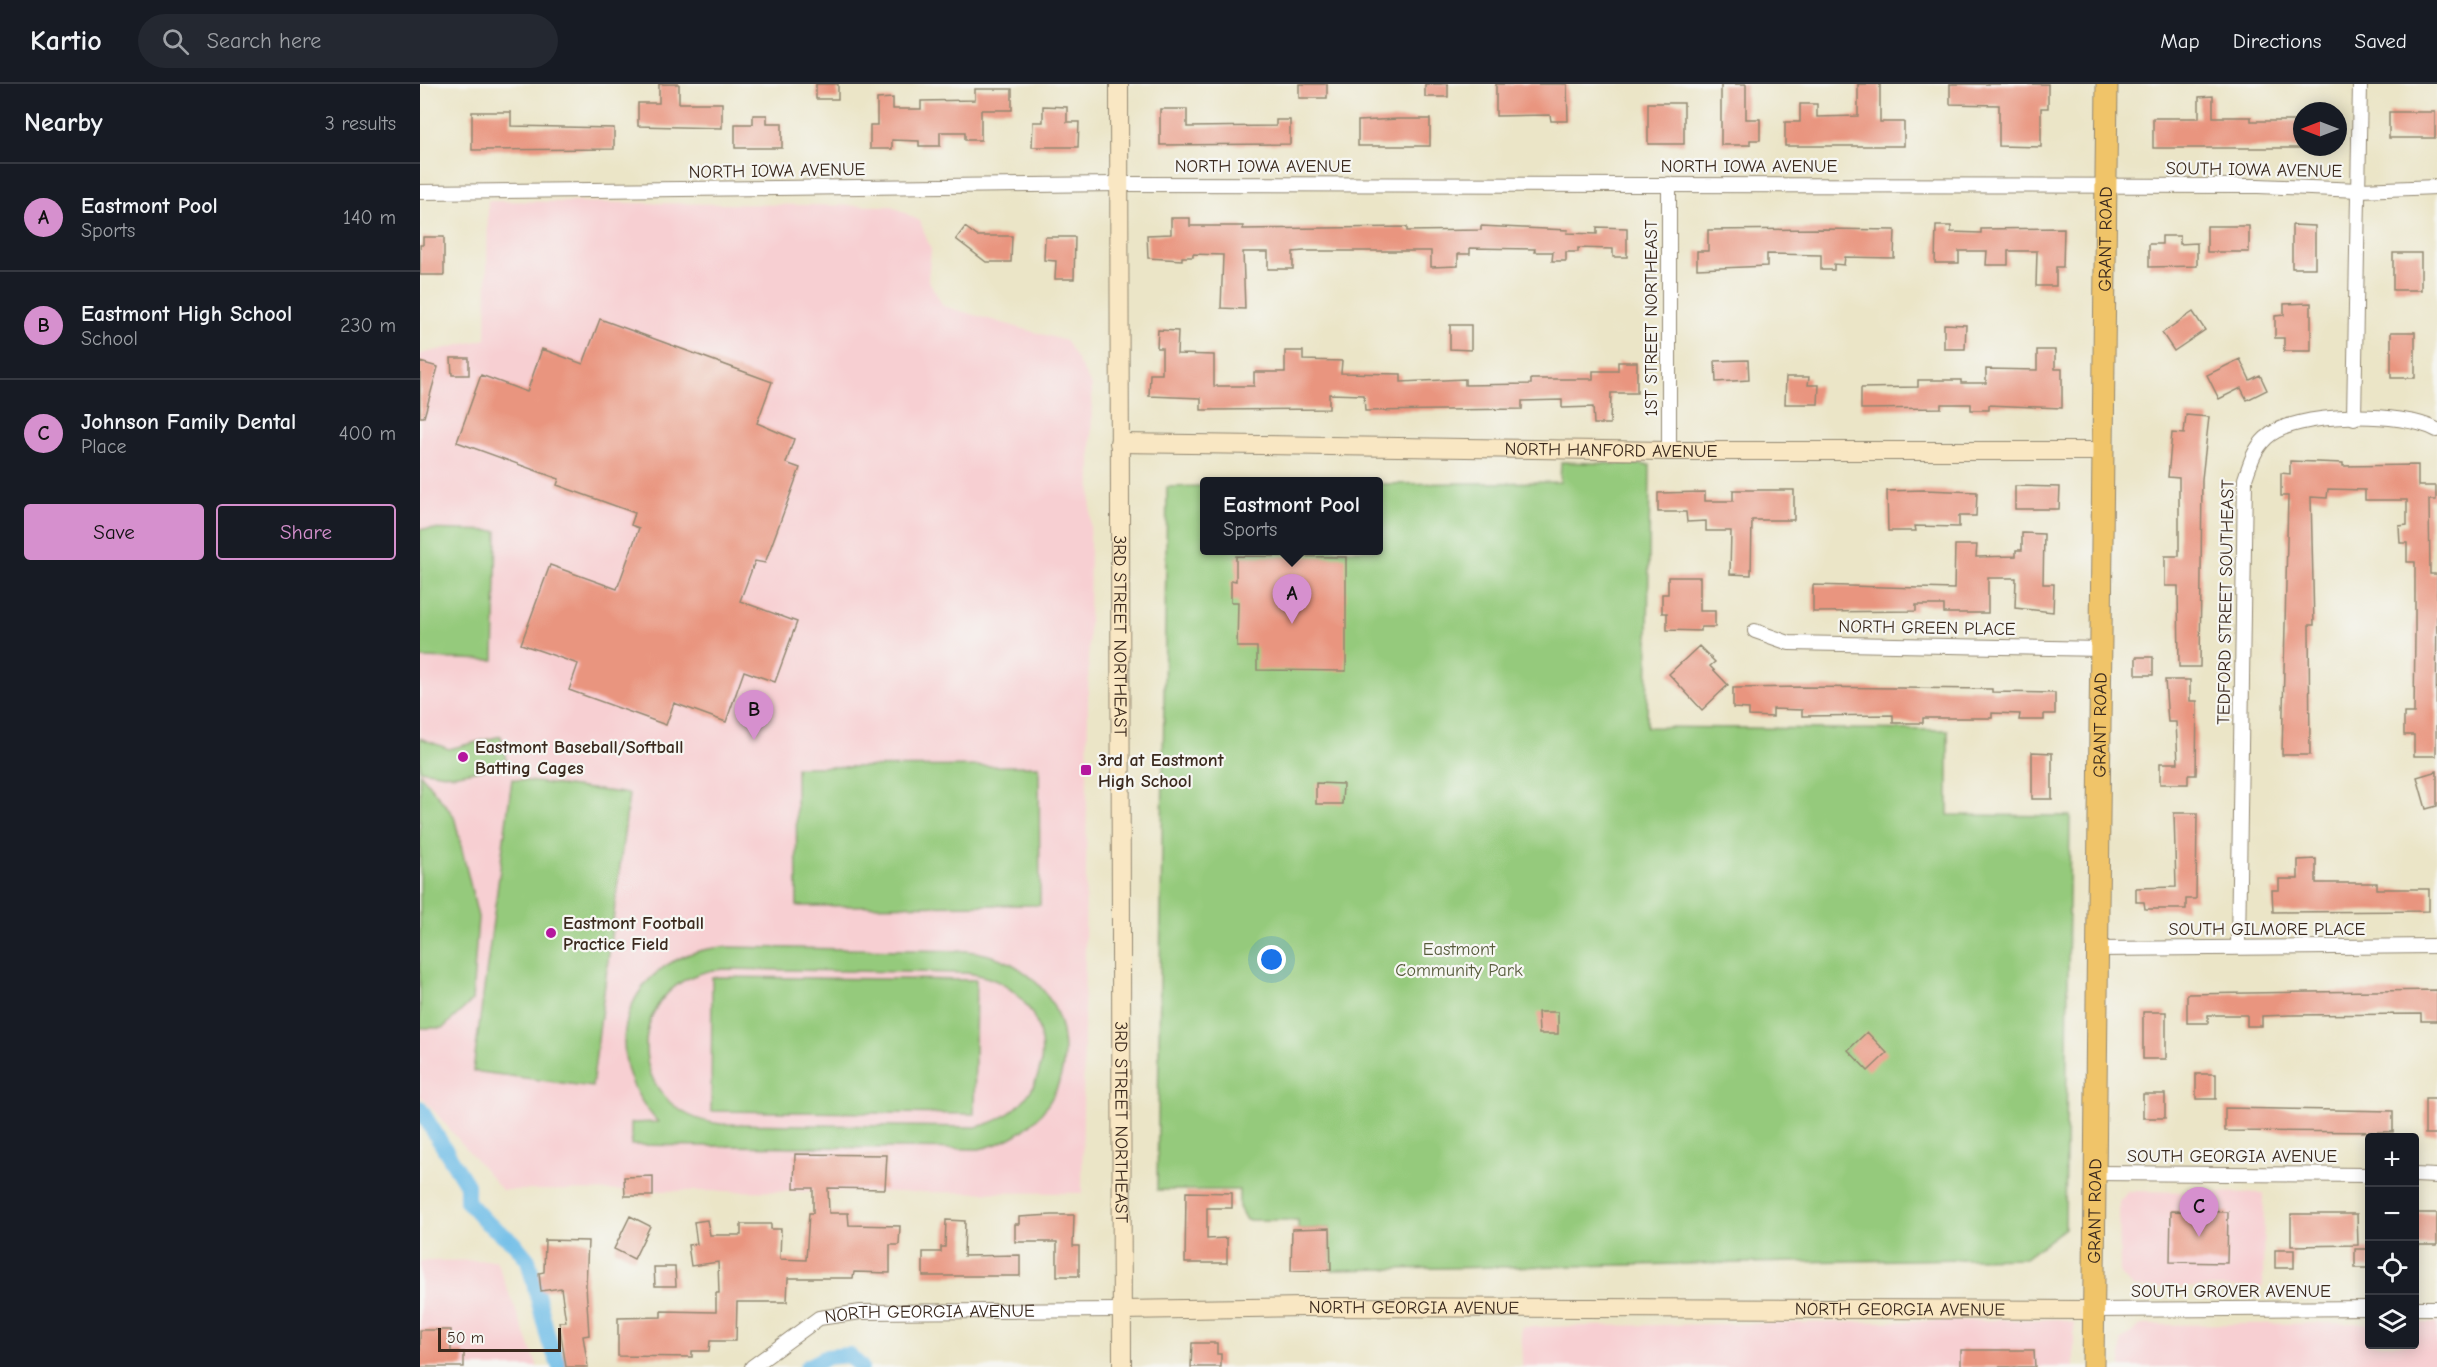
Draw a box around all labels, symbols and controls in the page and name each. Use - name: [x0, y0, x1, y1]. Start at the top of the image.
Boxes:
- search box: [138, 14, 558, 68]
- text: Kartio: [30, 25, 102, 57]
- icon: search: [159, 25, 192, 58]
- text: Search here: [207, 28, 321, 54]
- text: Map: [2160, 29, 2200, 53]
- text: Directions: [2233, 29, 2322, 53]
- text: Saved: [2355, 29, 2407, 53]
- north arrow: [2293, 102, 2347, 156]
- text: Nearby: [24, 108, 103, 138]
- text: 3 results: [325, 112, 396, 135]
- street label: NORTH IOWA AVENUE: [1175, 156, 1352, 177]
- street label: NORTH IOWA AVENUE: [1661, 156, 1838, 177]
- street label: SOUTH IOWA AVENUE: [2166, 158, 2343, 182]
- street label: NORTH IOWA AVENUE: [688, 159, 866, 183]
- street label: GRANT ROAD: [2094, 186, 2116, 292]
- text: Eastmont Pool: [81, 193, 218, 219]
- text: A: [38, 206, 49, 229]
- text: 140 m: [343, 206, 396, 229]
- text: Sports: [81, 219, 135, 242]
- street label: 1ST STREET NORTHEAST: [1641, 219, 1662, 416]
- text: Eastmont High School: [81, 301, 292, 327]
- text: B: [37, 314, 50, 337]
- text: 230 m: [340, 314, 396, 337]
- text: School: [81, 327, 138, 350]
- text: Johnson Family Dental: [81, 409, 296, 435]
- text: C: [37, 422, 50, 445]
- text: 400 m: [339, 422, 396, 445]
- text: Place: [81, 435, 127, 458]
- street label: NORTH HANFORD AVENUE: [1504, 438, 1718, 462]
- popup: [1200, 477, 1383, 555]
- street label: TEDFORD STREET SOUTHEAST: [2213, 479, 2239, 725]
- text: Eastmont Pool: [1223, 492, 1360, 518]
- button: Save: [24, 504, 204, 560]
- button: Share: [216, 504, 396, 560]
- text: Sports: [1223, 518, 1277, 541]
- street label: 3RD STREET NORTHEAST: [1110, 535, 1131, 737]
- pin: A: [1272, 574, 1312, 624]
- street label: NORTH GREEN PLACE: [1838, 616, 2016, 640]
- street label: GRANT ROAD: [2089, 672, 2111, 778]
- pin: B: [734, 690, 774, 740]
- place label: Eastmont Baseball/Softball Batting Cages: [475, 737, 684, 779]
- marker: Eastmont Baseball/Softball Batting Cages: [456, 750, 470, 764]
- place label: 3rd at Eastmont High School: [1098, 750, 1225, 792]
- marker: 3rd at Eastmont High School: [1079, 763, 1093, 777]
- place label: Eastmont Football Practice Field: [563, 913, 704, 955]
- street label: SOUTH GILMORE PLACE: [2169, 919, 2366, 940]
- marker: Eastmont Football Practice Field: [544, 926, 558, 940]
- park label: Eastmont Community Park: [1395, 939, 1523, 981]
- your location: [1257, 945, 1286, 974]
- street label: 3RD STREET NORTHEAST: [1111, 1021, 1132, 1223]
- map controls: [2365, 1133, 2419, 1349]
- button: +: [2365, 1133, 2419, 1187]
- street label: SOUTH GEORGIA AVENUE: [2127, 1146, 2337, 1167]
- street label: GRANT ROAD: [2084, 1158, 2106, 1264]
- button: −: [2365, 1187, 2419, 1241]
- pin: C: [2180, 1188, 2218, 1237]
- button: locate: [2365, 1241, 2419, 1295]
- street label: SOUTH GROVER AVENUE: [2131, 1281, 2331, 1302]
- button: layers: [2365, 1295, 2419, 1349]
- street label: NORTH GEORGIA AVENUE: [1309, 1297, 1519, 1318]
- street label: NORTH GEORGIA AVENUE: [1795, 1298, 2005, 1320]
- street label: NORTH GEORGIA AVENUE: [823, 1300, 1035, 1328]
- scale bar: [438, 1325, 561, 1352]
- text: 50 m: [447, 1329, 484, 1347]

